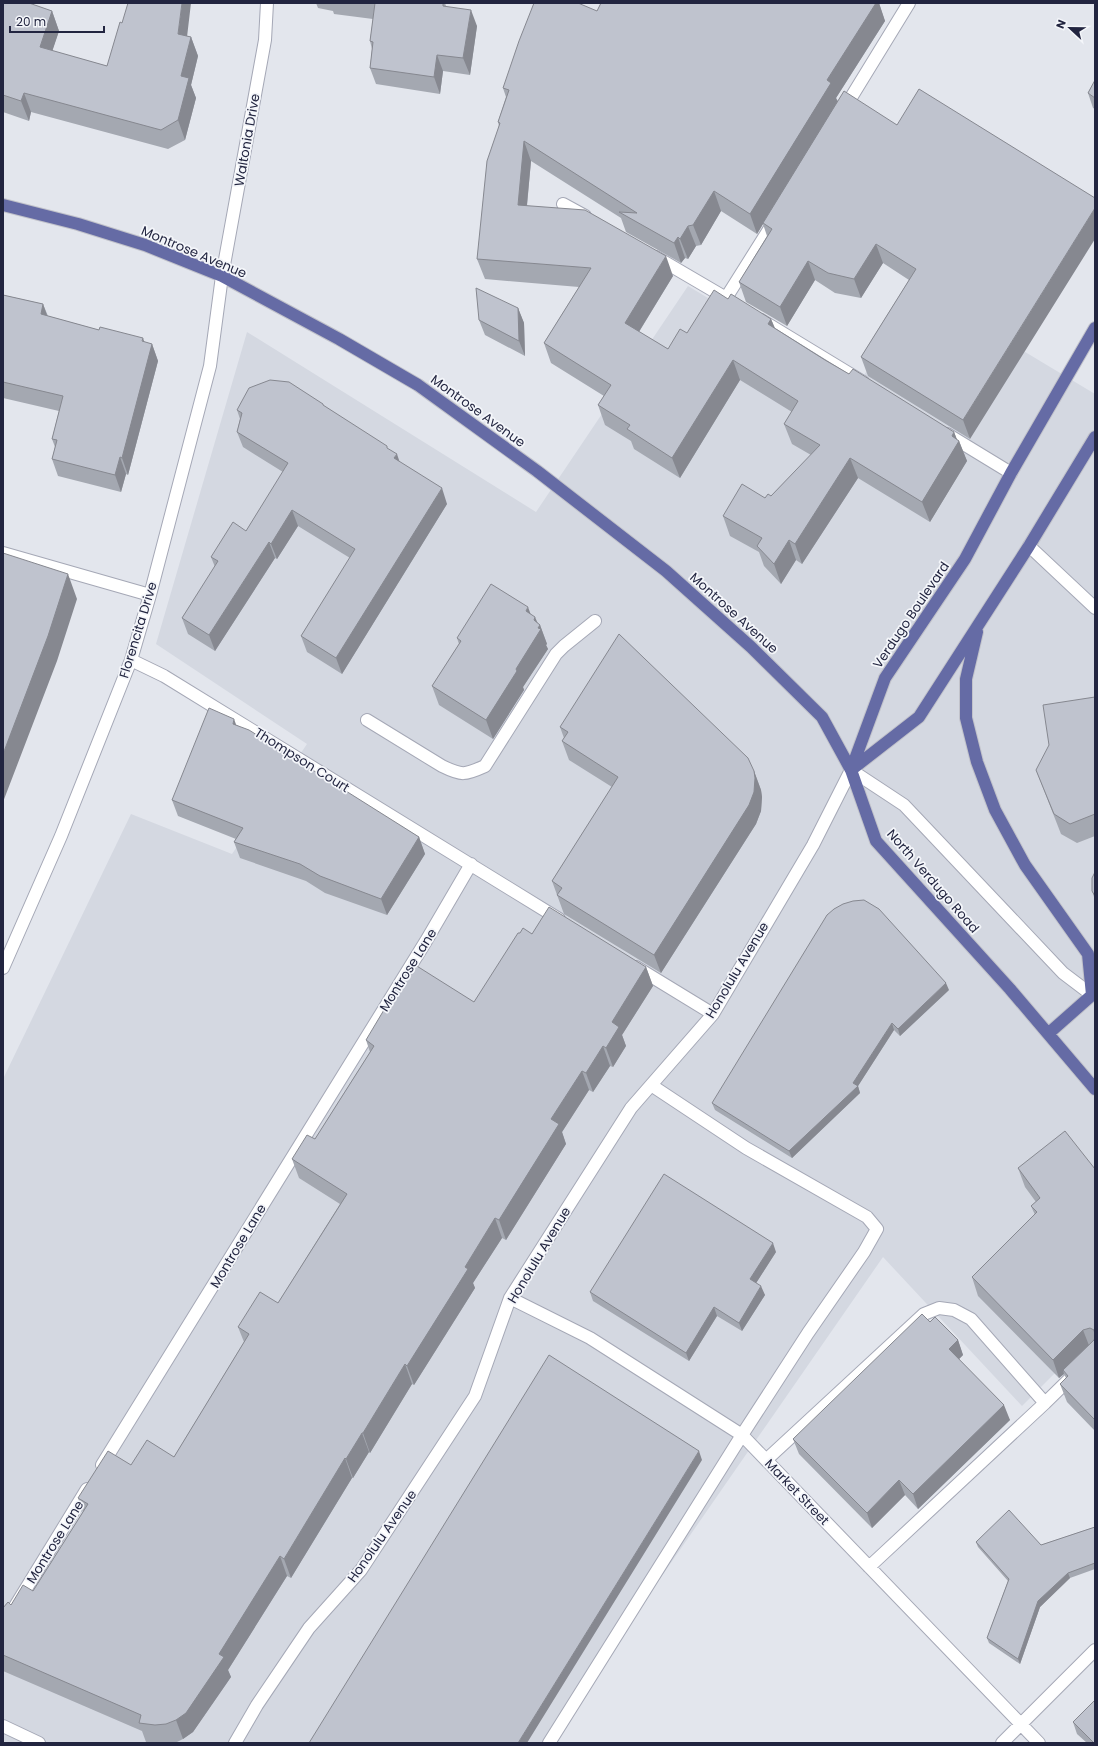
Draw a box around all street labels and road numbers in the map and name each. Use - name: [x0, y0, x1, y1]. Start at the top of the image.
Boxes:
- street label: Waltonia Drive: [229, 92, 265, 188]
- street label: Montrose Avenue: [138, 221, 250, 283]
- street label: Montrose Avenue: [427, 370, 529, 452]
- street label: Verdugo Boulevard: [868, 558, 954, 672]
- street label: Montrose Avenue: [686, 568, 782, 658]
- street label: Florencita Drive: [114, 579, 162, 681]
- street label: Thompson Court: [251, 723, 353, 797]
- street label: North Verdugo Road: [883, 825, 983, 937]
- street label: Honolulu Avenue: [701, 918, 773, 1022]
- street label: Montrose Lane: [375, 925, 441, 1015]
- street label: Montrose Lane: [205, 1200, 271, 1292]
- street label: Honolulu Avenue: [503, 1203, 575, 1307]
- street label: Market Street: [760, 1455, 834, 1530]
- street label: Honolulu Avenue: [343, 1486, 421, 1586]
- street label: Montrose Lane: [22, 1497, 88, 1587]

